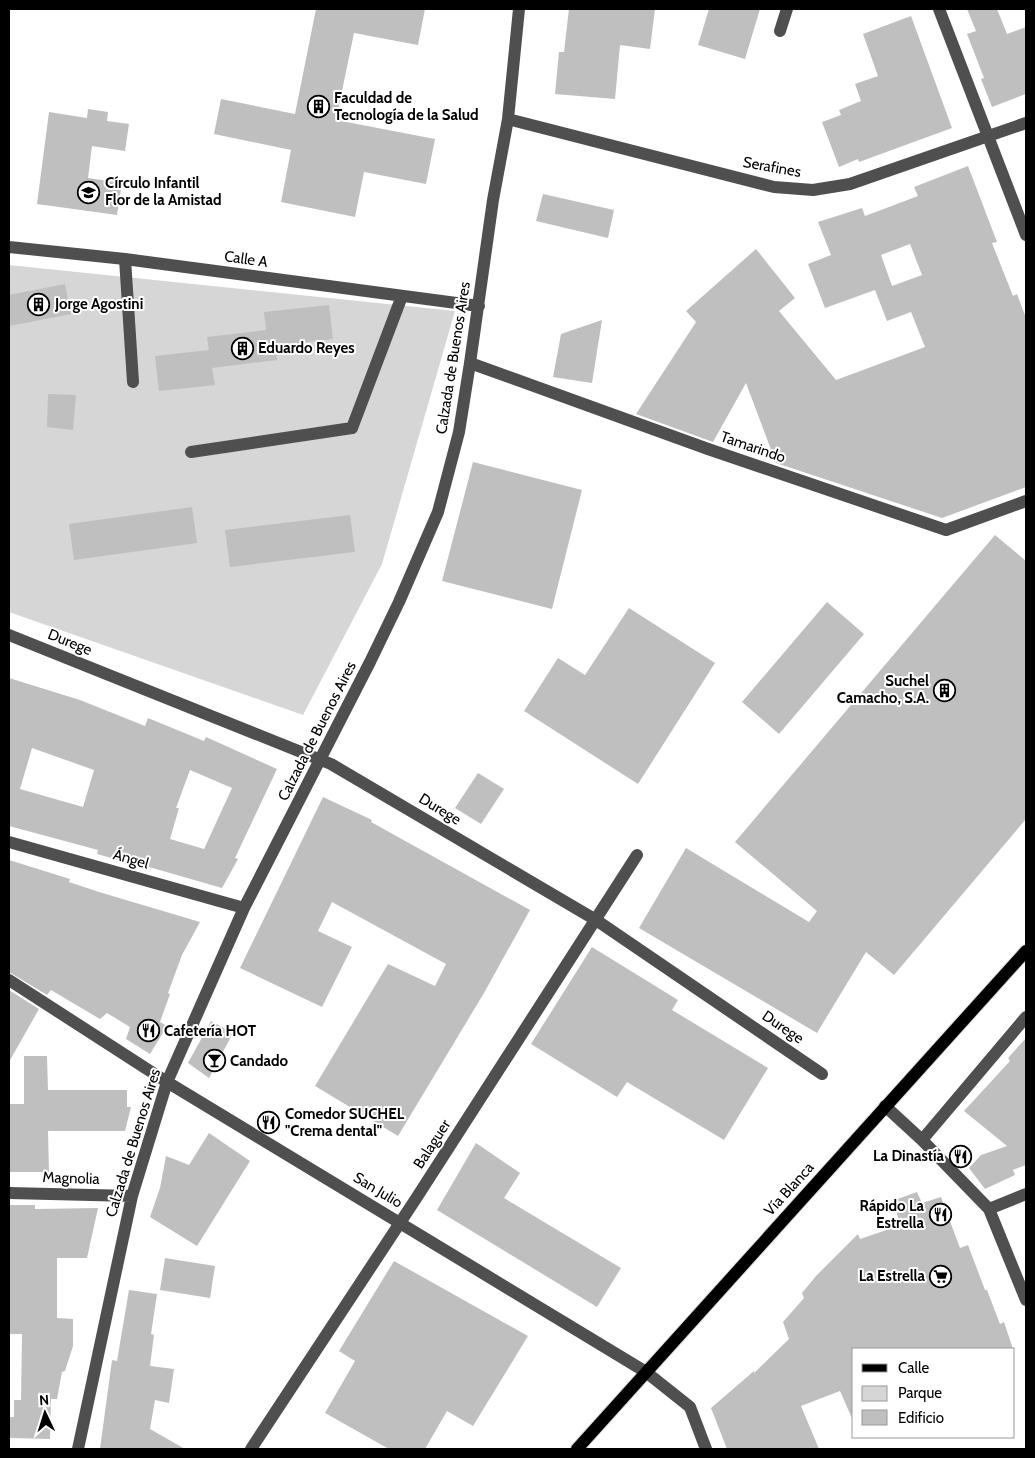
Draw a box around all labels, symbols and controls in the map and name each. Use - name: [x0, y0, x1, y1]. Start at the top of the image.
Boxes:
- place label: Faculdad de Tecnología de la Salud: [334, 89, 479, 124]
- building icon: Faculdad de Tecnología de la Salud: [306, 95, 330, 119]
- street label: Serafines: [742, 153, 802, 181]
- place label: Círculo Infantil Flor de la Amistad: [105, 174, 222, 209]
- school or university icon: Círculo Infantil Flor de la Amistad: [77, 180, 101, 204]
- street label: Calle A: [223, 247, 270, 271]
- street label: Calzada de Buenos Aires: [432, 281, 474, 435]
- building icon: Jorge Agostini: [27, 292, 51, 316]
- place label: Jorge Agostini: [54, 295, 143, 313]
- building icon: Eduardo Reyes: [230, 336, 254, 360]
- place label: Eduardo Reyes: [258, 339, 355, 357]
- street label: Tamarindo: [718, 427, 788, 467]
- street label: Durege: [45, 625, 95, 659]
- street label: Calzada de Buenos Aires: [274, 658, 360, 804]
- place label: Suchel Camacho, S.A.: [837, 672, 929, 707]
- building icon: Suchel Camacho, S.A.: [933, 678, 957, 702]
- street label: Durege: [416, 789, 465, 829]
- street label: Ángel: [111, 844, 152, 873]
- street label: Durege: [759, 1007, 807, 1048]
- restaurant icon: Cafetería HOT: [136, 1019, 160, 1043]
- place label: Cafetería HOT: [164, 1022, 257, 1040]
- bar icon: Candado: [202, 1049, 226, 1073]
- place label: Candado: [230, 1052, 288, 1070]
- street label: Calzada de Buenos Aires: [102, 1067, 164, 1219]
- place label: Comedor SUCHEL "Crema dental": [285, 1105, 405, 1140]
- restaurant icon: Comedor SUCHEL "Crema dental": [257, 1111, 281, 1135]
- street label: Balaguer: [410, 1116, 455, 1172]
- restaurant icon: La Dinastía: [948, 1144, 972, 1168]
- place label: La Dinastía: [873, 1147, 945, 1165]
- street label: Vía Blanca: [760, 1158, 818, 1219]
- street label: Magnolia: [42, 1168, 101, 1188]
- street label: San Julio: [350, 1168, 406, 1212]
- place label: Rápido La Estrella: [860, 1197, 925, 1232]
- restaurant icon: Rápido La Estrella: [928, 1203, 952, 1227]
- supermarket icon: La Estrella: [929, 1264, 953, 1288]
- place label: La Estrella: [859, 1267, 926, 1285]
- legend: [852, 1348, 1015, 1438]
- text: Calle: [898, 1359, 929, 1377]
- text: Parque: [898, 1384, 942, 1402]
- north arrow: [20, 1388, 70, 1438]
- text: N: [39, 1391, 50, 1409]
- text: Edificio: [898, 1409, 944, 1427]

